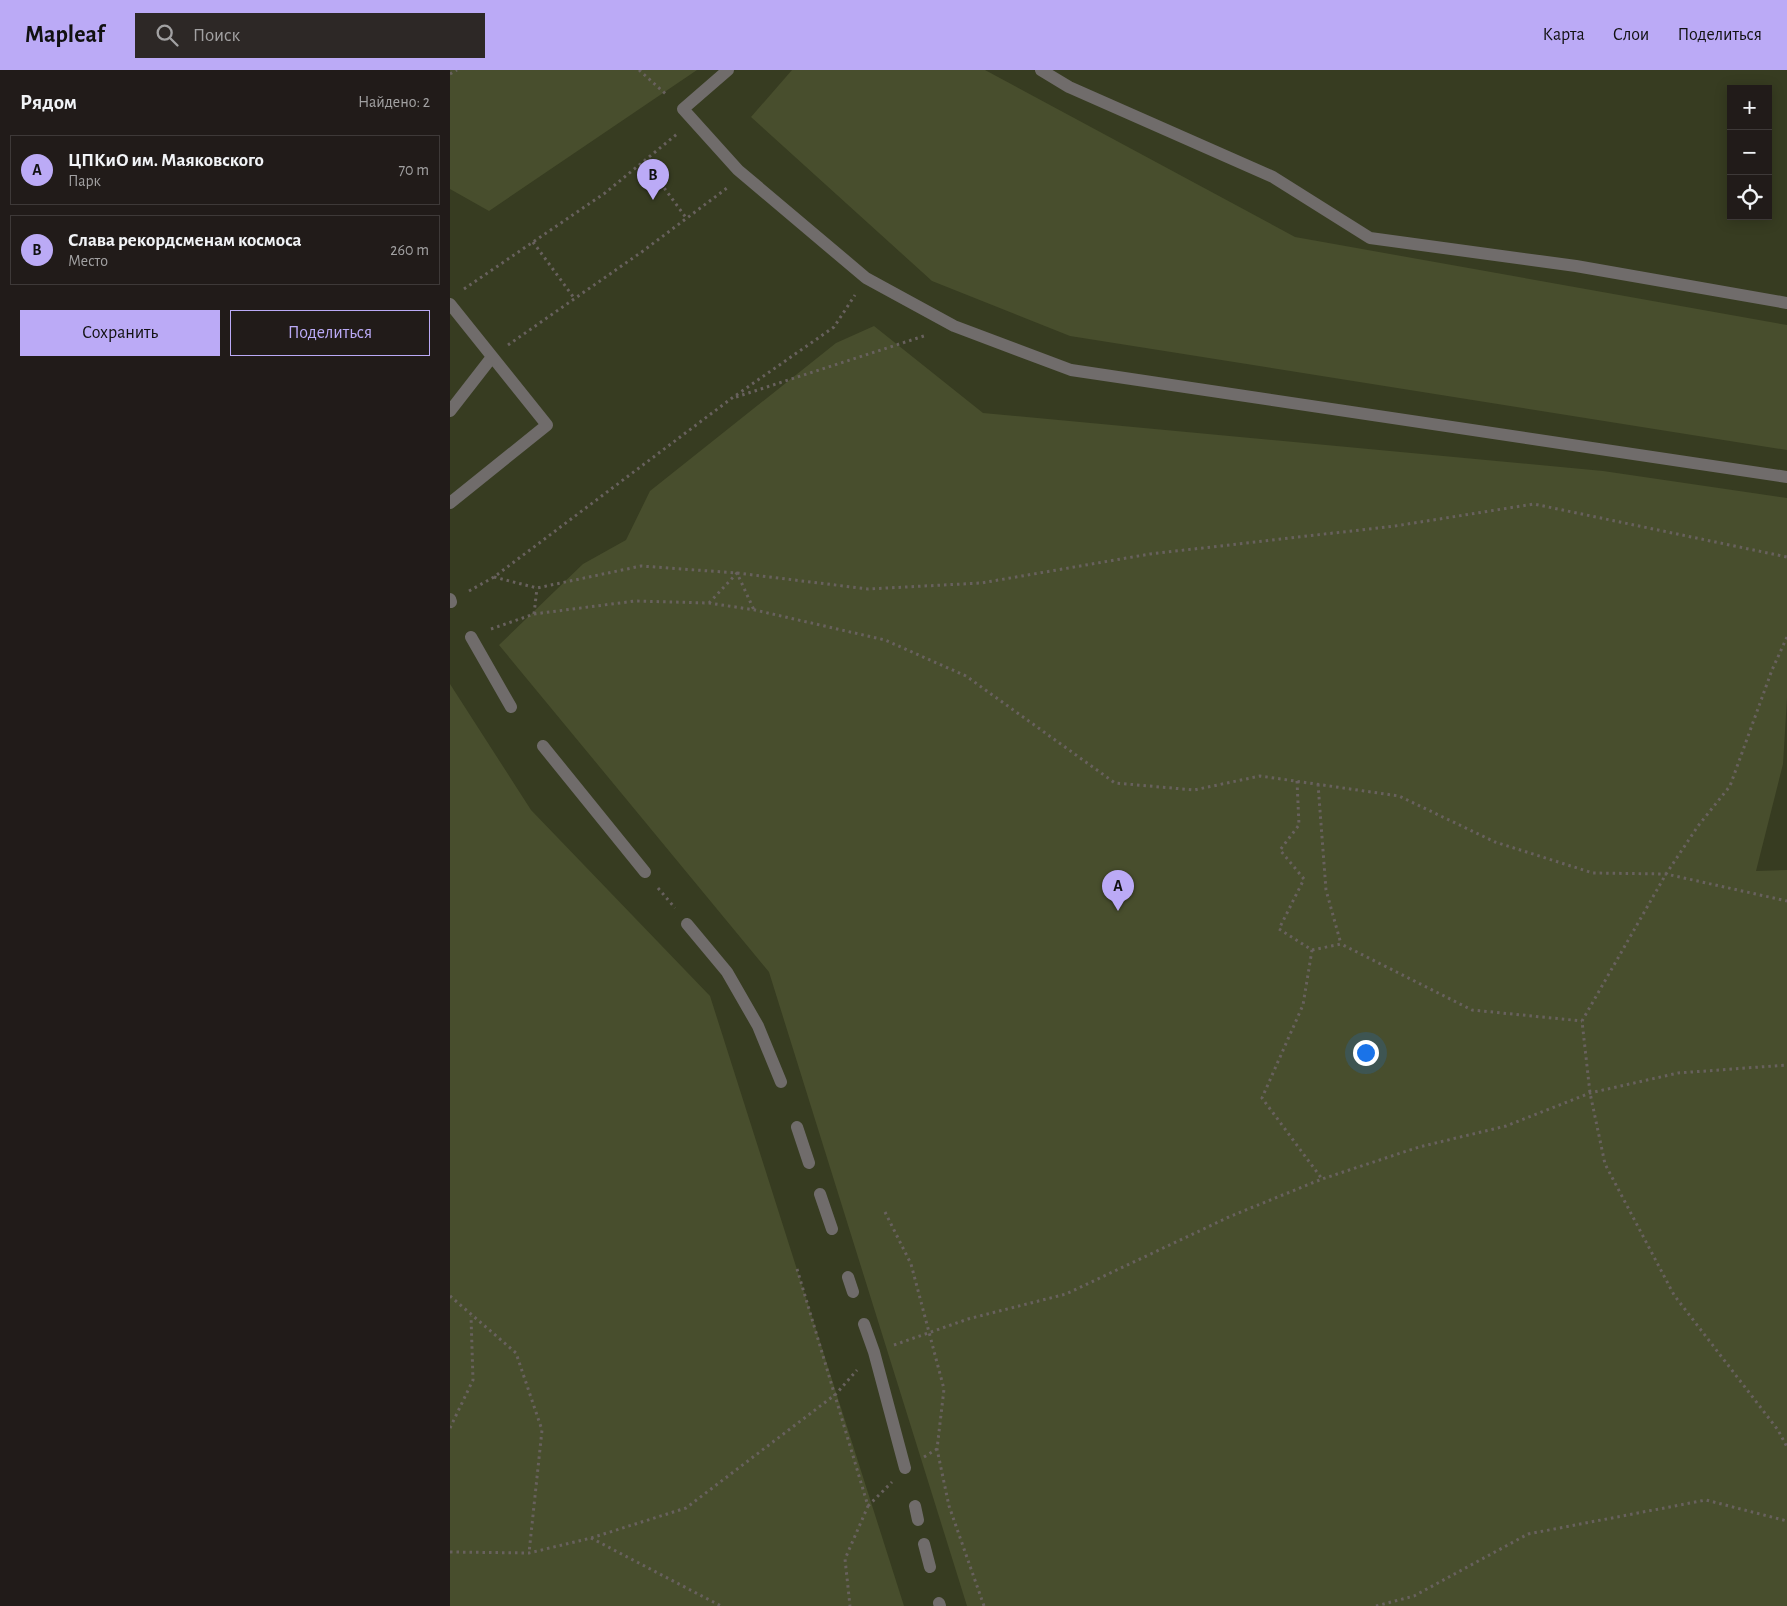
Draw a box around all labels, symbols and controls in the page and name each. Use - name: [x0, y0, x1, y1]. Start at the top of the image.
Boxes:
- search box: [135, 13, 485, 58]
- icon: search: [153, 21, 181, 49]
- text: Mapleaf: [25, 23, 105, 47]
- text: Поиск: [193, 26, 240, 45]
- text: Карта: [1543, 26, 1585, 44]
- text: Слои: [1613, 26, 1649, 44]
- text: Поделиться: [1677, 26, 1762, 44]
- map controls: [1727, 85, 1772, 220]
- button: +: [1727, 85, 1772, 130]
- text: Рядом: [20, 92, 77, 113]
- text: Найдено: 2: [358, 94, 430, 110]
- button: −: [1727, 130, 1772, 175]
- text: ЦПКиО им. Маяковского: [68, 151, 264, 170]
- pin: B: [637, 159, 669, 200]
- text: A: [32, 162, 42, 178]
- text: 70 m: [398, 162, 429, 178]
- text: Парк: [68, 173, 101, 189]
- button: locate: [1727, 175, 1772, 220]
- text: Слава рекордсменам космоса: [68, 231, 302, 250]
- text: B: [32, 242, 42, 258]
- text: 260 m: [390, 242, 429, 258]
- text: Место: [68, 253, 108, 269]
- button: Сохранить: [20, 310, 220, 356]
- button: Поделиться: [230, 310, 430, 356]
- pin: A: [1102, 870, 1134, 911]
- your location: [1353, 1040, 1379, 1066]

